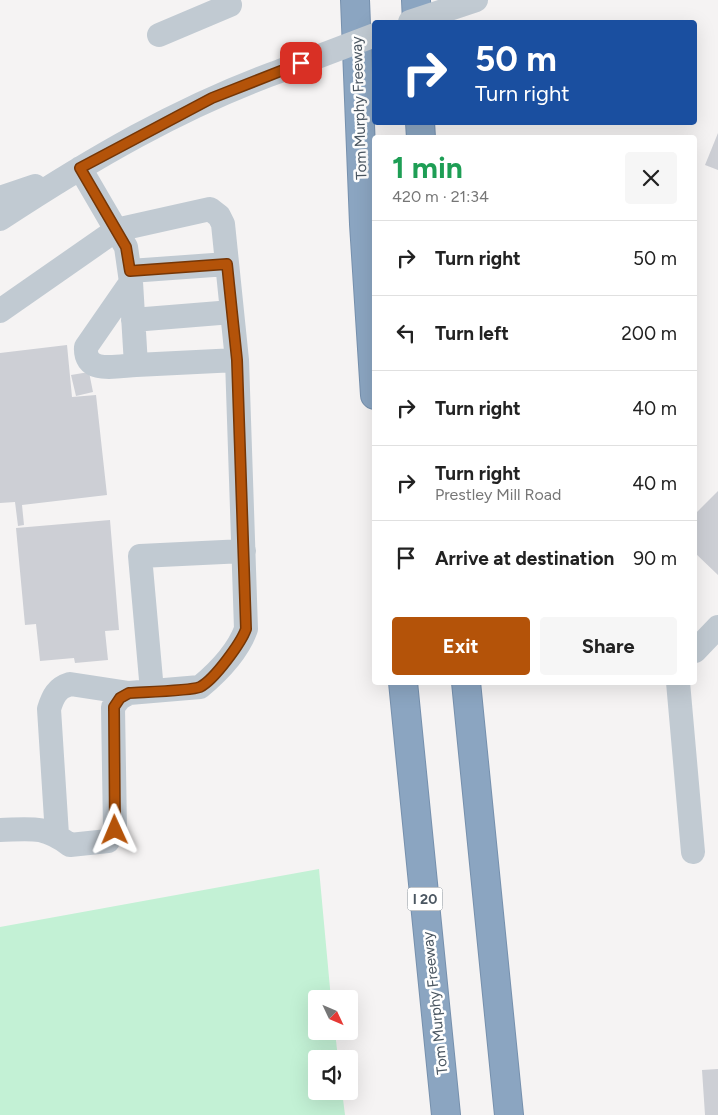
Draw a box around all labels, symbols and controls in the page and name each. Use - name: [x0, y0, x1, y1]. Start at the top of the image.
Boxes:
- street label: Tom Murphy Freeway: [347, 36, 371, 180]
- text: 50 m: [475, 38, 557, 80]
- icon: right: [392, 40, 457, 105]
- pin: [280, 42, 322, 84]
- icon: arrive: [287, 49, 315, 77]
- text: Turn right: [475, 80, 570, 107]
- text: 1 min: [392, 149, 463, 186]
- button: close: [625, 152, 677, 204]
- text: 420 m · 21:34: [392, 187, 489, 206]
- icon: right: [392, 244, 420, 272]
- text: Turn right: [435, 247, 521, 270]
- text: 50 m: [633, 247, 677, 270]
- icon: left: [392, 319, 420, 347]
- text: Turn left: [435, 322, 509, 345]
- text: 200 m: [621, 322, 677, 345]
- icon: right: [392, 394, 420, 422]
- text: Turn right: [435, 397, 521, 420]
- text: 40 m: [632, 397, 677, 420]
- text: Turn right: [435, 462, 521, 485]
- icon: right: [392, 469, 420, 497]
- text: 40 m: [632, 472, 677, 495]
- text: Prestley Mill Road: [435, 485, 561, 504]
- icon: arrive: [392, 544, 420, 572]
- text: Arrive at destination: [435, 547, 614, 570]
- text: 90 m: [633, 547, 677, 570]
- button: Exit: [392, 617, 530, 675]
- button: Share: [540, 617, 677, 675]
- position arrow: [88, 803, 140, 855]
- road number: I 20: [408, 888, 442, 911]
- street label: Tom Murphy Freeway: [419, 931, 451, 1075]
- north arrow: [308, 990, 358, 1040]
- map controls: [308, 990, 358, 1100]
- button: sound: [308, 1050, 358, 1100]

